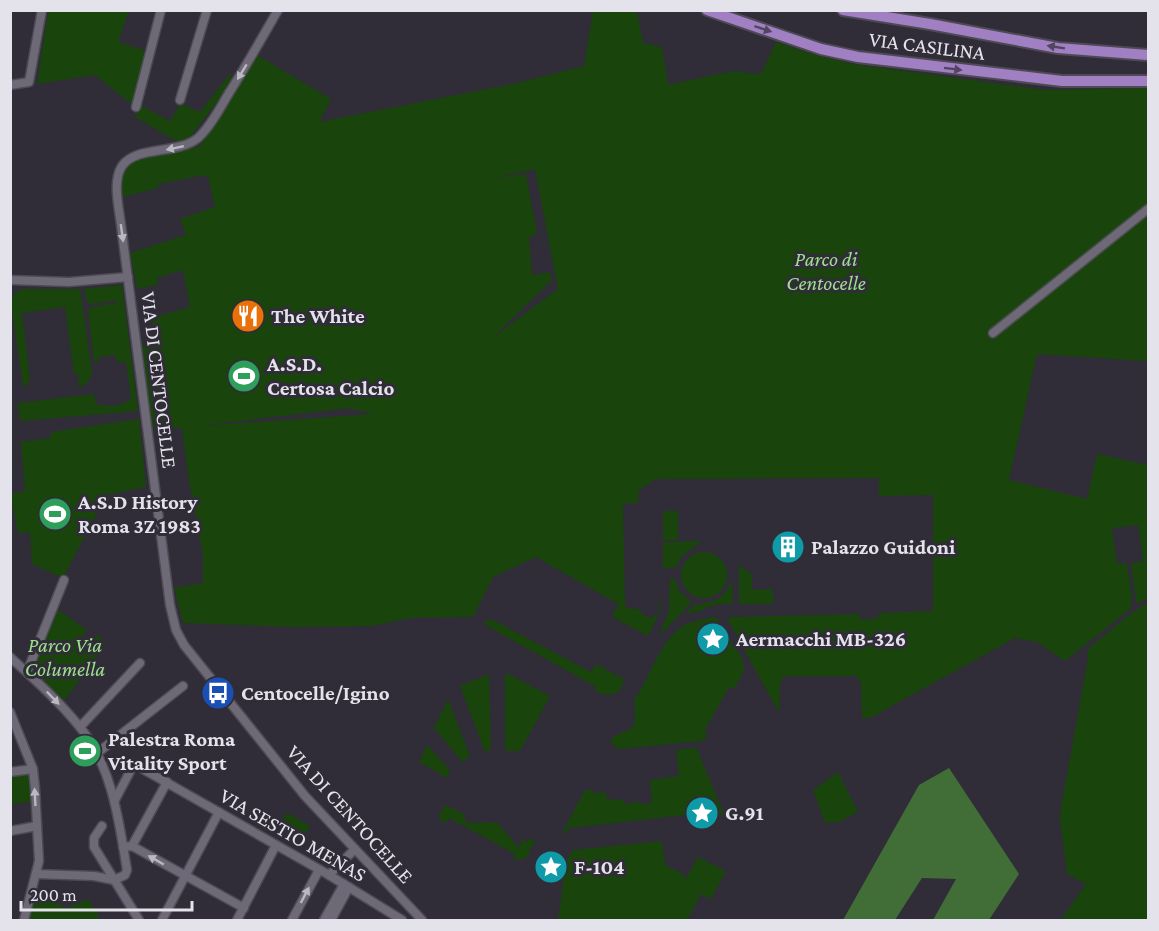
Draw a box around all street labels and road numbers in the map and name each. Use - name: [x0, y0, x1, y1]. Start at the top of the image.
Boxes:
- street label: VIA CASILINA: [868, 27, 987, 65]
- street label: VIA DI CENTOCELLE: [136, 290, 182, 470]
- street label: VIA DI CENTOCELLE: [282, 740, 418, 888]
- street label: VIA SESTIO MENAS: [215, 783, 371, 887]

